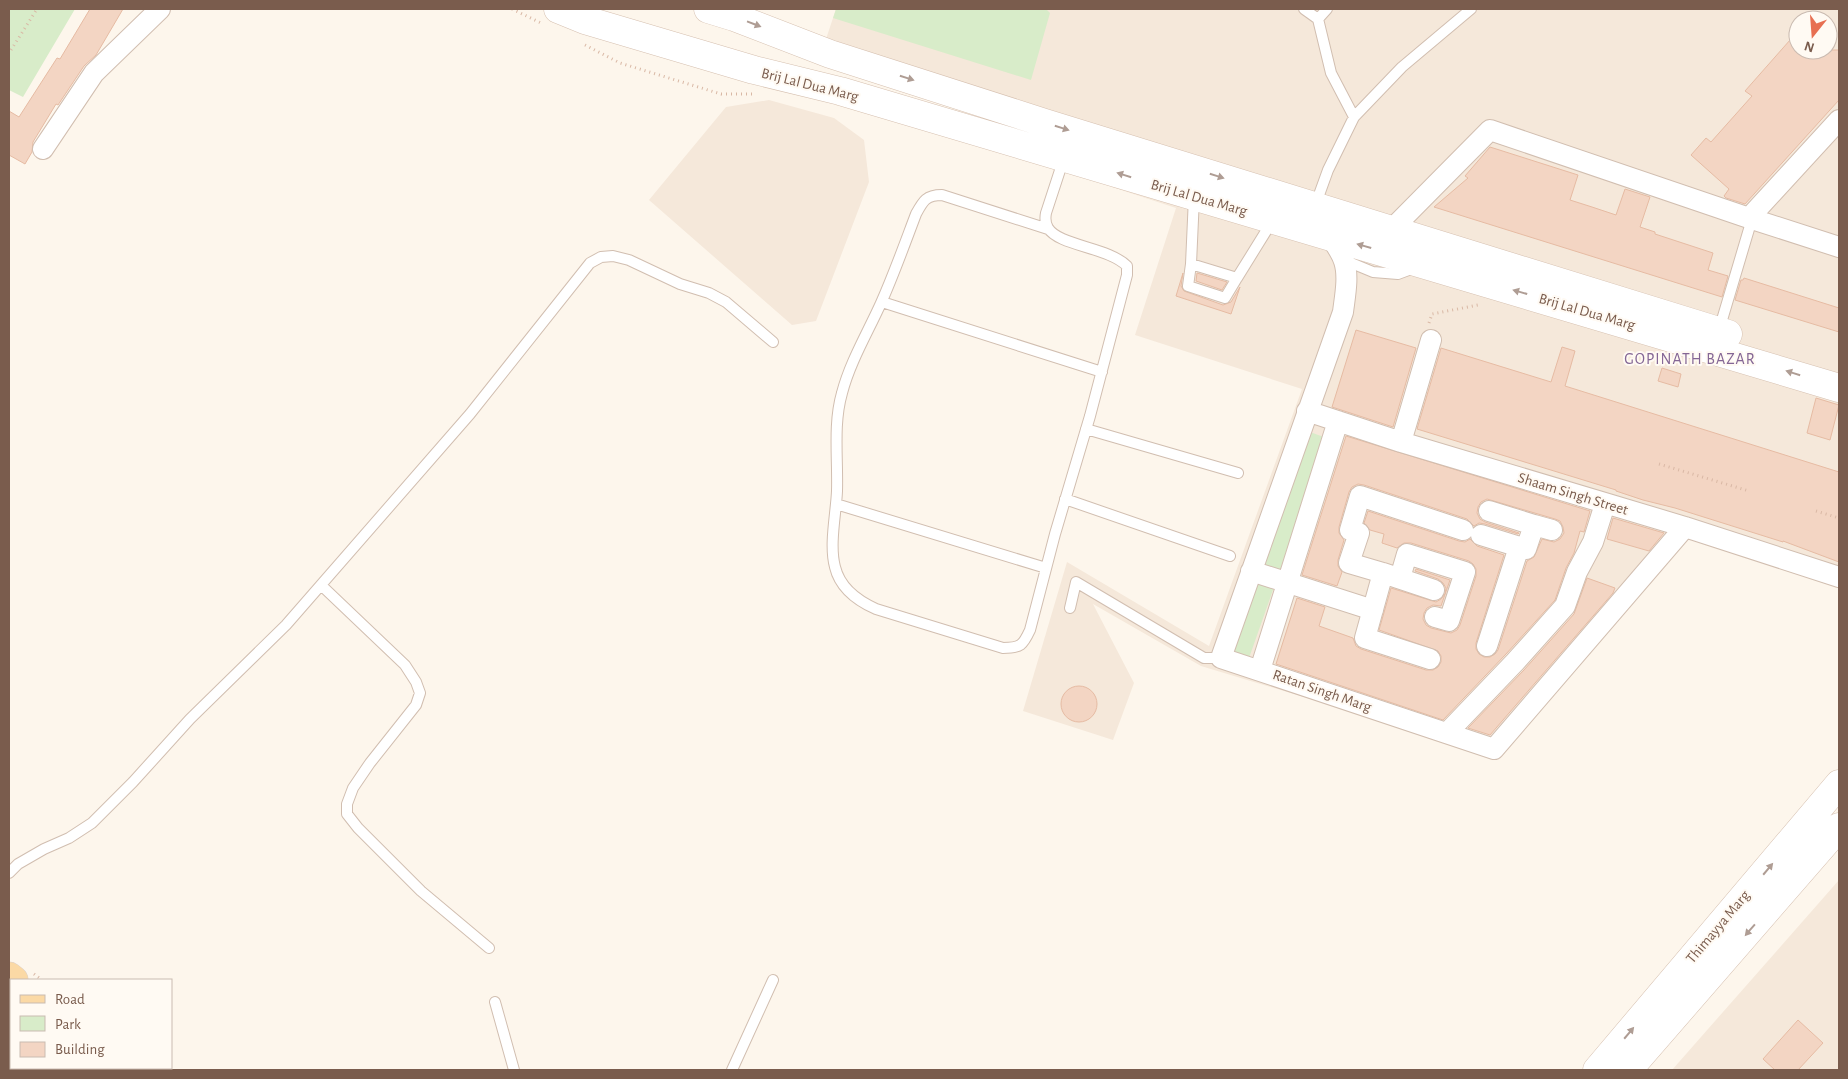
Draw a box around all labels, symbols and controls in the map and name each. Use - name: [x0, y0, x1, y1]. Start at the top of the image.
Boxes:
- north arrow: [1788, 10, 1838, 60]
- one-way arrow: [747, 21, 761, 29]
- text: N: [1803, 38, 1816, 55]
- street label: Brij Lal Dua Marg: [760, 66, 861, 104]
- one-way arrow: [900, 75, 915, 83]
- one-way arrow: [1054, 125, 1069, 133]
- one-way arrow: [1116, 171, 1131, 179]
- one-way arrow: [1210, 173, 1225, 181]
- street label: Brij Lal Dua Marg: [1149, 177, 1250, 219]
- one-way arrow: [1356, 242, 1371, 250]
- one-way arrow: [1512, 287, 1527, 295]
- street label: Brij Lal Dua Marg: [1537, 291, 1638, 333]
- district label: GOPINATH BAZAR: [1624, 351, 1756, 367]
- one-way arrow: [1785, 368, 1800, 376]
- street label: Shaam Singh Street: [1516, 470, 1630, 518]
- street label: Ratan Singh Marg: [1271, 667, 1374, 715]
- one-way arrow: [1762, 863, 1773, 876]
- street label: Thimayya Marg: [1683, 887, 1753, 966]
- one-way arrow: [1744, 923, 1755, 936]
- legend: [10, 979, 172, 1069]
- text: Road: [55, 992, 85, 1007]
- text: Park: [55, 1017, 81, 1032]
- one-way arrow: [1623, 1027, 1634, 1040]
- text: Building: [55, 1042, 105, 1057]

